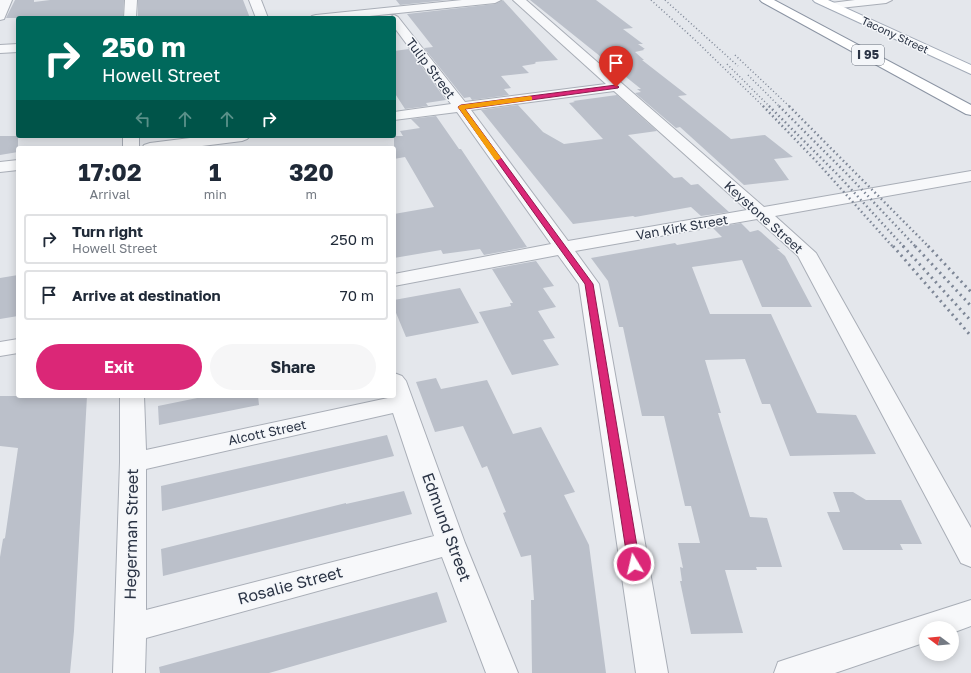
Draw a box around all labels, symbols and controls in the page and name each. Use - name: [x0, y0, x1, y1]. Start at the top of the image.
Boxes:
- street label: Tacony Street: [860, 13, 931, 56]
- text: 250 m: [102, 30, 186, 63]
- icon: right: [36, 32, 88, 84]
- street label: Tulip Street: [403, 34, 459, 102]
- road number: I 95: [852, 45, 884, 65]
- pin: [599, 46, 633, 87]
- icon: arrive: [605, 52, 627, 74]
- text: Howell Street: [102, 64, 220, 86]
- icon: left: [132, 108, 154, 130]
- icon: ahead: [174, 108, 196, 130]
- icon: ahead: [216, 108, 238, 130]
- icon: right: [258, 108, 280, 130]
- text: 17:02: [78, 157, 142, 186]
- text: 1: [209, 157, 221, 186]
- text: 320: [289, 157, 334, 186]
- street label: Keystone Street: [721, 177, 807, 257]
- text: Arrival: [90, 186, 130, 202]
- text: min: [204, 186, 227, 202]
- text: m: [306, 186, 317, 202]
- street label: Van Kirk Street: [635, 211, 729, 243]
- text: Turn right: [72, 222, 143, 240]
- icon: right: [38, 228, 60, 250]
- text: 250 m: [330, 230, 374, 248]
- text: Howell Street: [72, 240, 158, 256]
- icon: arrive: [38, 284, 60, 306]
- text: Arrive at destination: [72, 286, 221, 304]
- text: 70 m: [340, 286, 374, 304]
- button: Exit: [36, 344, 202, 390]
- button: Share: [210, 344, 376, 390]
- street label: Alcott Street: [227, 416, 307, 448]
- street label: Hegerman Street: [120, 468, 142, 600]
- street label: Edmund Street: [418, 470, 476, 584]
- position arrow: [613, 543, 655, 585]
- street label: Rosalie Street: [235, 561, 345, 609]
- north arrow: [919, 621, 959, 661]
- map controls: [919, 621, 959, 661]

